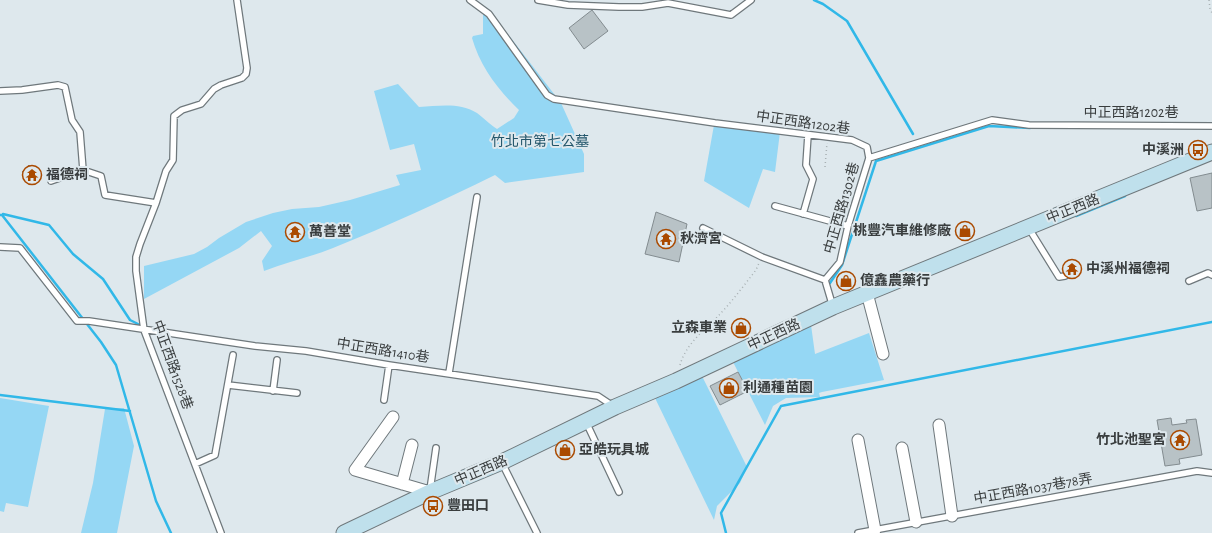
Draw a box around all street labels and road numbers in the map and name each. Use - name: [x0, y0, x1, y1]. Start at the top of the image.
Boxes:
- street label: 中正西路1202巷: [1084, 105, 1178, 120]
- street label: 中正西路1202巷: [755, 108, 851, 137]
- street label: 中正西路1302巷: [821, 160, 862, 255]
- street label: 中正西路: [1044, 191, 1102, 226]
- street label: 中正西路: [745, 316, 802, 353]
- street label: 中正西路1528巷: [149, 318, 196, 411]
- street label: 中正西路1410巷: [336, 336, 431, 365]
- street label: 中正西路: [452, 453, 510, 488]
- street label: 中正西路1037巷78弄: [972, 471, 1093, 506]

